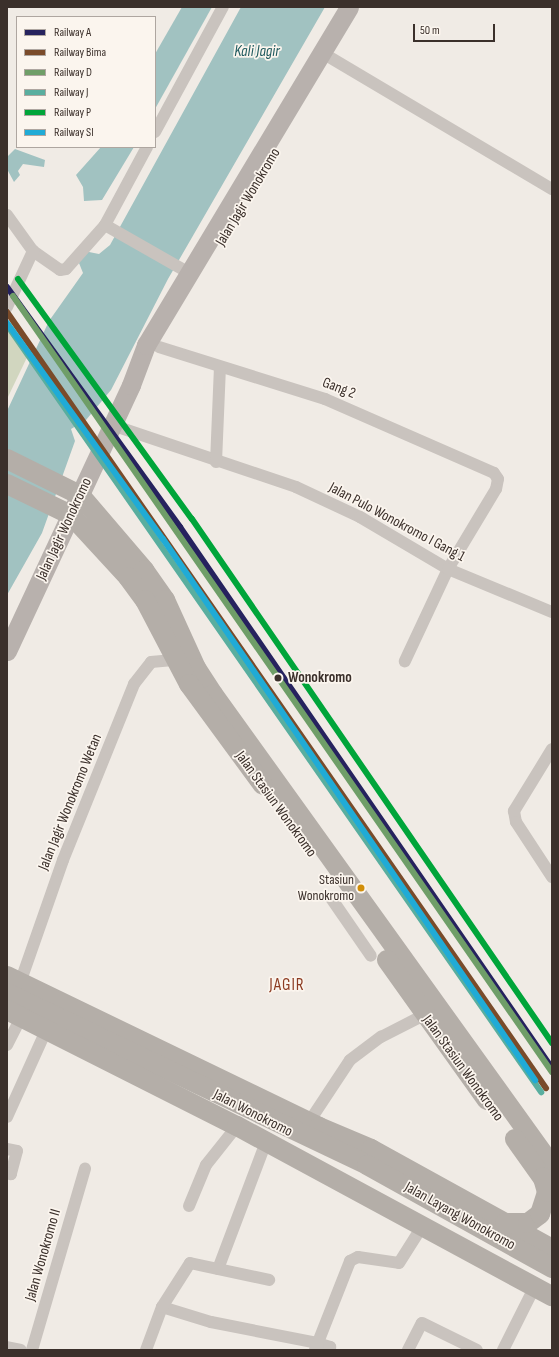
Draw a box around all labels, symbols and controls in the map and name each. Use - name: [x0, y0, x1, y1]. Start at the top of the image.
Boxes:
- legend: [16, 16, 156, 148]
- scale bar: [415, 16, 497, 42]
- text: 50 m: [420, 23, 440, 38]
- text: Railway A: [54, 25, 91, 40]
- water label: Kali Jagir: [234, 42, 280, 62]
- text: Railway Bima: [54, 45, 106, 60]
- text: Railway D: [54, 65, 92, 80]
- text: Railway J: [54, 85, 89, 100]
- text: Railway P: [54, 105, 91, 120]
- text: Railway SI: [54, 125, 94, 140]
- street label: Jalan Jagir Wonokromo: [212, 145, 284, 249]
- street label: Gang 2: [320, 373, 358, 403]
- street label: Jalan Jagir Wonokromo: [32, 475, 96, 583]
- street label: Jalan Pulo Wonokromo I Gang 1: [326, 478, 468, 566]
- place label: Wonokromo: [288, 669, 352, 687]
- marker: Wonokromo: [271, 671, 285, 685]
- street label: Jalan Jagir Wonokromo Wetan: [34, 731, 106, 873]
- street label: Jalan Stasiun Wonokromo: [232, 748, 320, 860]
- place label: Stasiun Wonokromo: [298, 872, 354, 904]
- marker: Stasiun Wonokromo: [356, 883, 366, 893]
- district label: JAGIR: [269, 976, 305, 996]
- street label: Jalan Stasiun Wonokromo: [419, 1012, 507, 1124]
- street label: Jalan Wonokromo: [210, 1085, 296, 1141]
- street label: Jalan Layang Wonokromo: [401, 1178, 519, 1254]
- street label: Jalan Wonokromo II: [21, 1207, 65, 1303]

